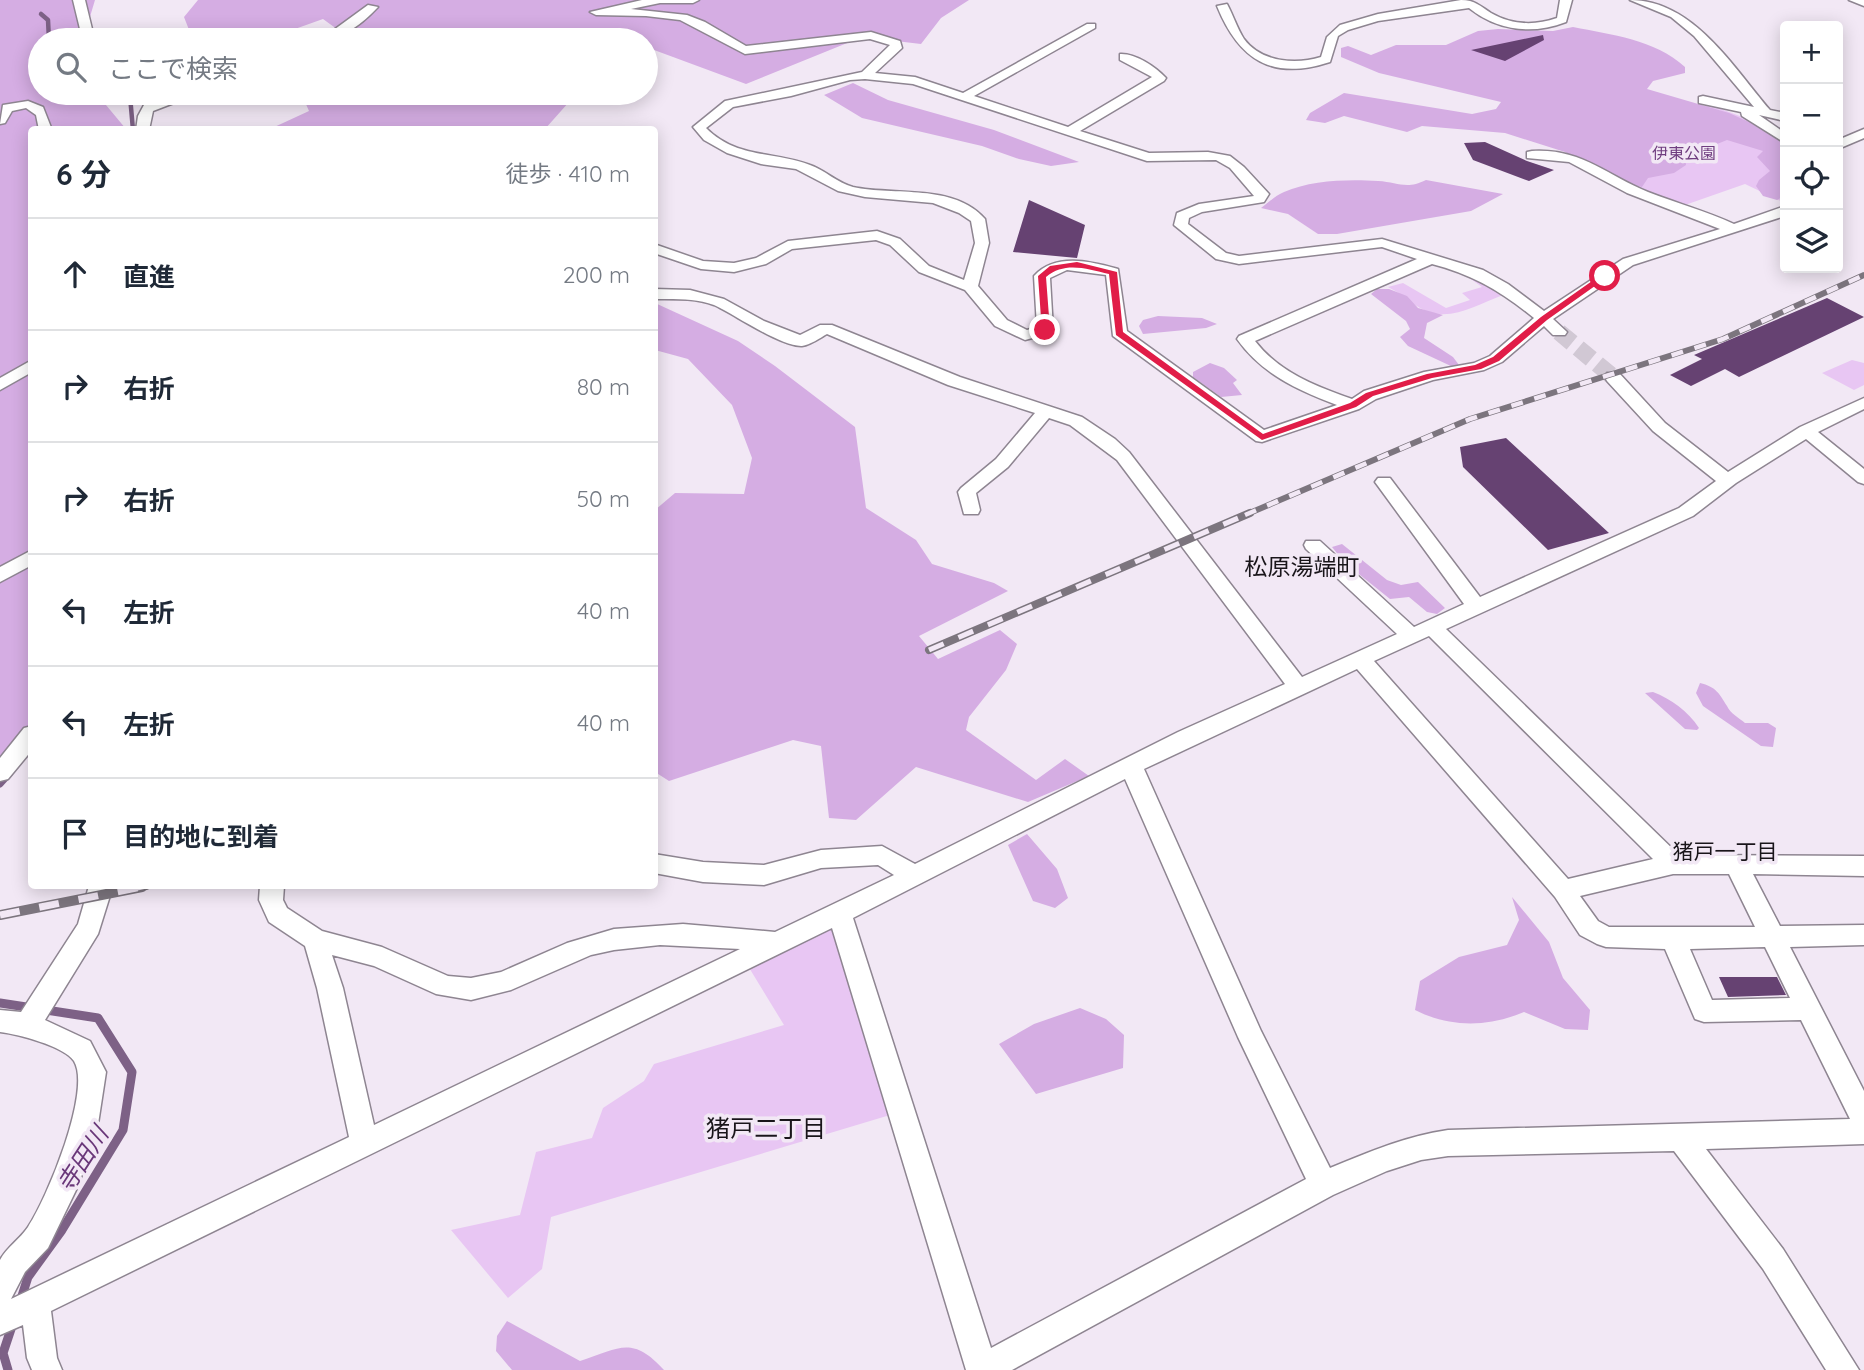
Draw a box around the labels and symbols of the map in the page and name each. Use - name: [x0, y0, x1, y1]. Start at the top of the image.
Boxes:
- park label: 伊東公園: [1652, 143, 1716, 163]
- route start: [1589, 260, 1620, 291]
- route end: [1029, 314, 1060, 345]
- district label: 松原湯端町: [1245, 552, 1360, 581]
- district label: 猪戸一丁目: [1673, 838, 1778, 864]
- district label: 猪戸二丁目: [706, 1113, 826, 1143]
- water label: 寺田川: [50, 1118, 116, 1197]

